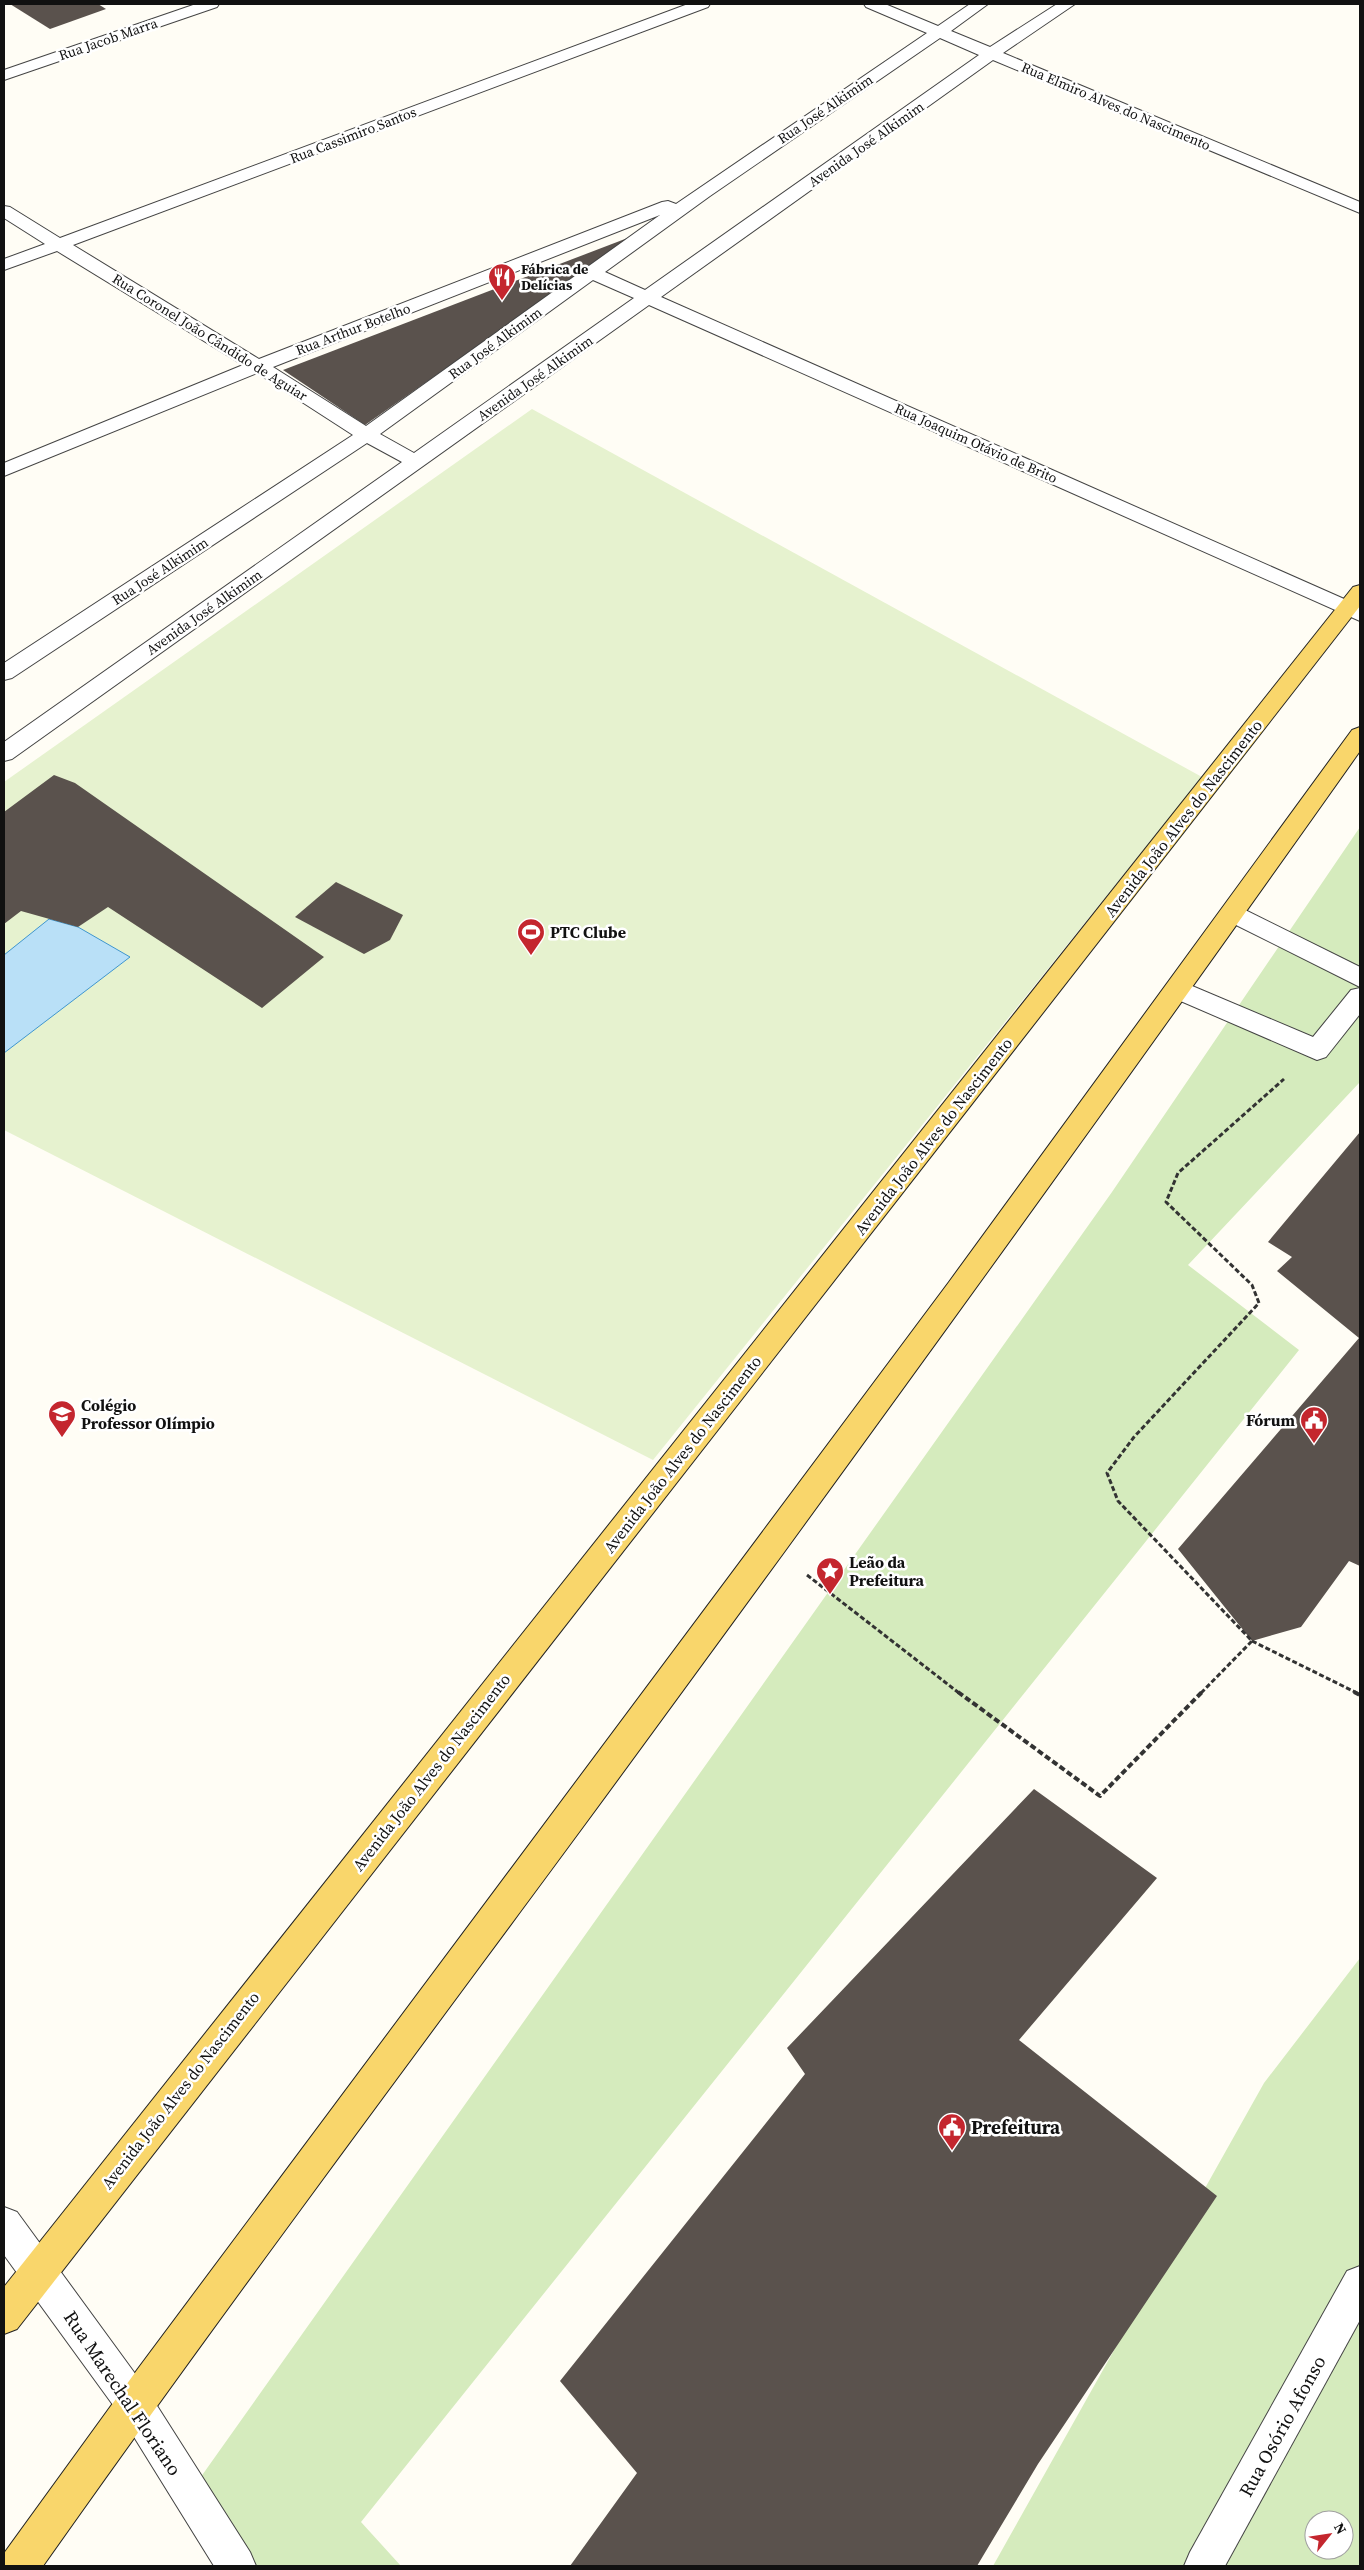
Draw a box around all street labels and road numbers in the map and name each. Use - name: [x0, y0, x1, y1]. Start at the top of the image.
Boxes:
- street label: Rua Jacob Marra: [56, 12, 161, 65]
- street label: Rua Elmiro Alves do Nascimento: [1018, 57, 1214, 155]
- street label: Rua José Alkimim: [773, 69, 877, 148]
- street label: Avenida José Alkimim: [804, 96, 928, 191]
- street label: Rua Cassimiro Santos: [287, 102, 419, 168]
- street label: Rua Coronel João Cândido de Aguiar: [109, 268, 311, 406]
- street label: Rua Arthur Botelho: [293, 298, 414, 360]
- street label: Rua José Alkimim: [444, 302, 546, 384]
- street label: Avenida José Alkimim: [473, 330, 597, 425]
- street label: Rua Joaquim Otávio de Brito: [891, 398, 1061, 488]
- street label: Rua José Alkimim: [108, 532, 212, 610]
- street label: Avenida José Alkimim: [142, 564, 266, 659]
- street label: Avenida João Alves do Nascimento: [1099, 715, 1267, 921]
- street label: Avenida João Alves do Nascimento: [849, 1033, 1017, 1239]
- street label: Avenida João Alves do Nascimento: [598, 1351, 766, 1557]
- street label: Avenida João Alves do Nascimento: [347, 1669, 515, 1875]
- street label: Avenida João Alves do Nascimento: [96, 1987, 264, 2193]
- street label: Rua Marechal Floriano: [58, 2305, 188, 2481]
- street label: Rua Osório Afonso: [1232, 2351, 1332, 2501]

